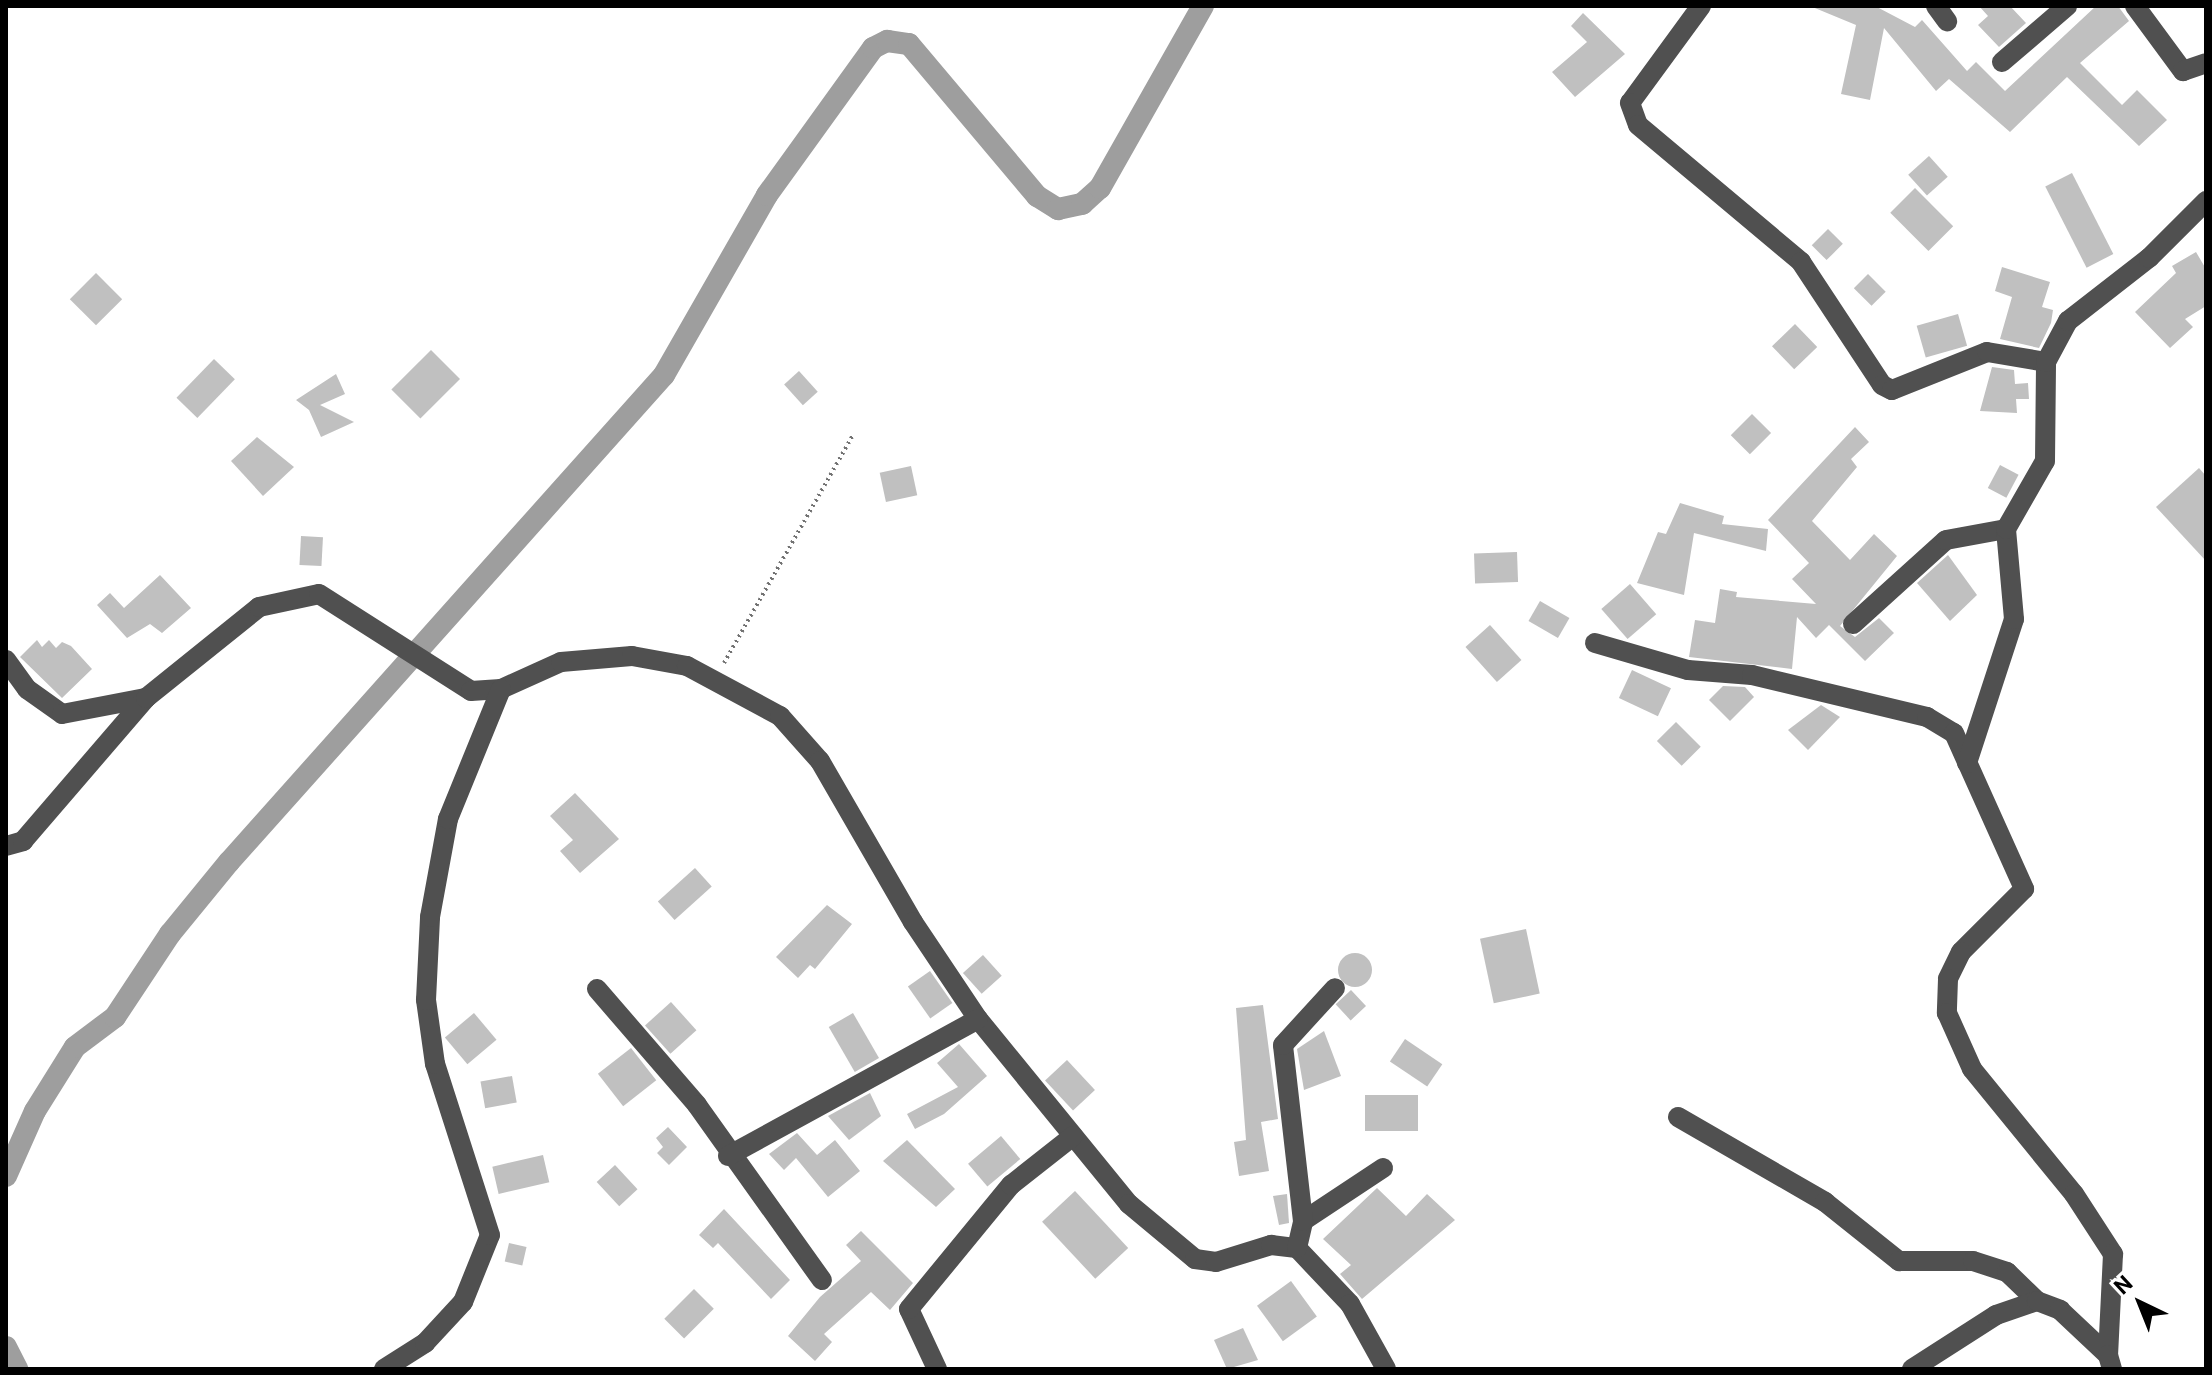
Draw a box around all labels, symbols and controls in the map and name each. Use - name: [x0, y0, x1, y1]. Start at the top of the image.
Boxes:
- north arrow: [2100, 1263, 2180, 1343]
- text: N: [2109, 1271, 2137, 1300]

